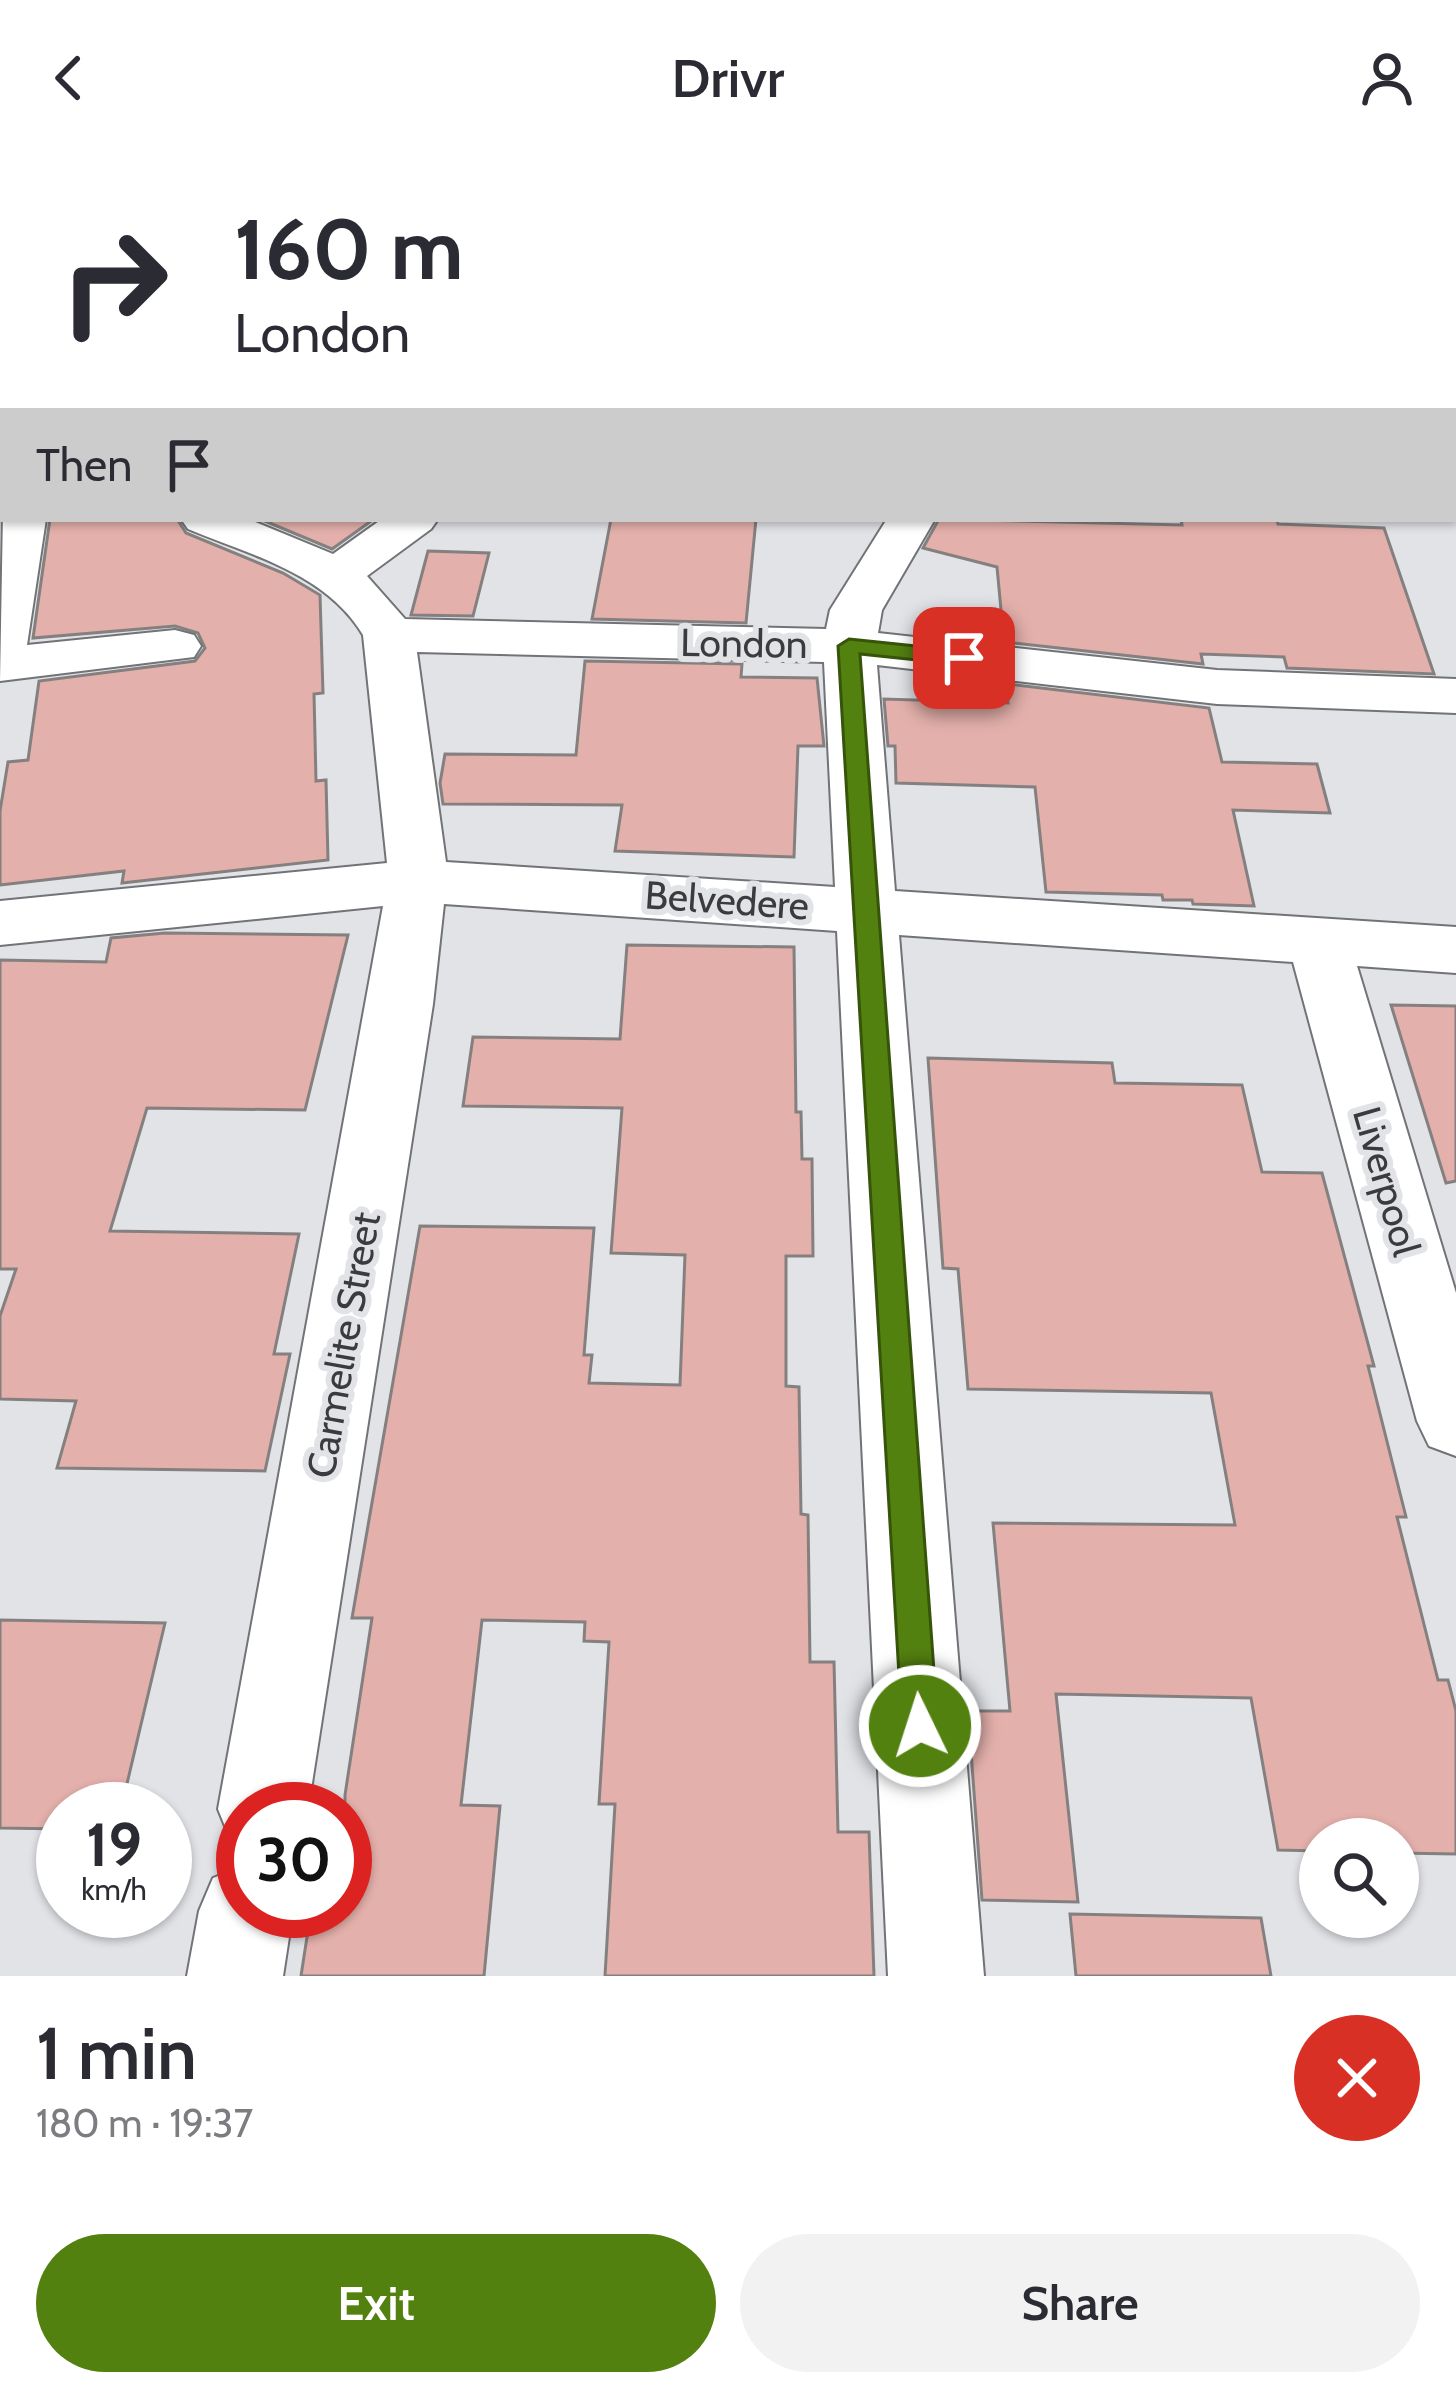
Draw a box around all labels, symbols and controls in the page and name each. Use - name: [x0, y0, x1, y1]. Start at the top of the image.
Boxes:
- icon: back: [36, 45, 102, 111]
- text: Drivr: [672, 45, 784, 111]
- icon: person: [1354, 45, 1420, 111]
- text: 160 m: [234, 198, 463, 300]
- icon: right: [36, 204, 192, 360]
- text: London: [234, 300, 410, 366]
- icon: arrive: [156, 432, 222, 498]
- text: Then: [36, 438, 132, 492]
- pin: [913, 607, 1015, 709]
- street label: London: [680, 618, 808, 668]
- icon: arrive: [931, 625, 997, 691]
- street label: Belvedere: [643, 870, 811, 930]
- street label: Liverpool: [1343, 1101, 1431, 1261]
- street label: Carmelite Street: [296, 1209, 390, 1481]
- position arrow: [857, 1663, 983, 1789]
- speed limit sign: 30: [216, 1782, 372, 1938]
- text: 19: [86, 1808, 142, 1881]
- map controls: [1299, 1818, 1419, 1938]
- button: search: [1299, 1818, 1419, 1938]
- text: km/h: [81, 1871, 147, 1908]
- text: 1 min: [36, 2010, 197, 2097]
- button: close: [1294, 2015, 1420, 2141]
- text: 180 m · 19:37: [36, 2099, 253, 2147]
- button: Exit: [36, 2234, 716, 2372]
- button: Share: [740, 2234, 1420, 2372]

